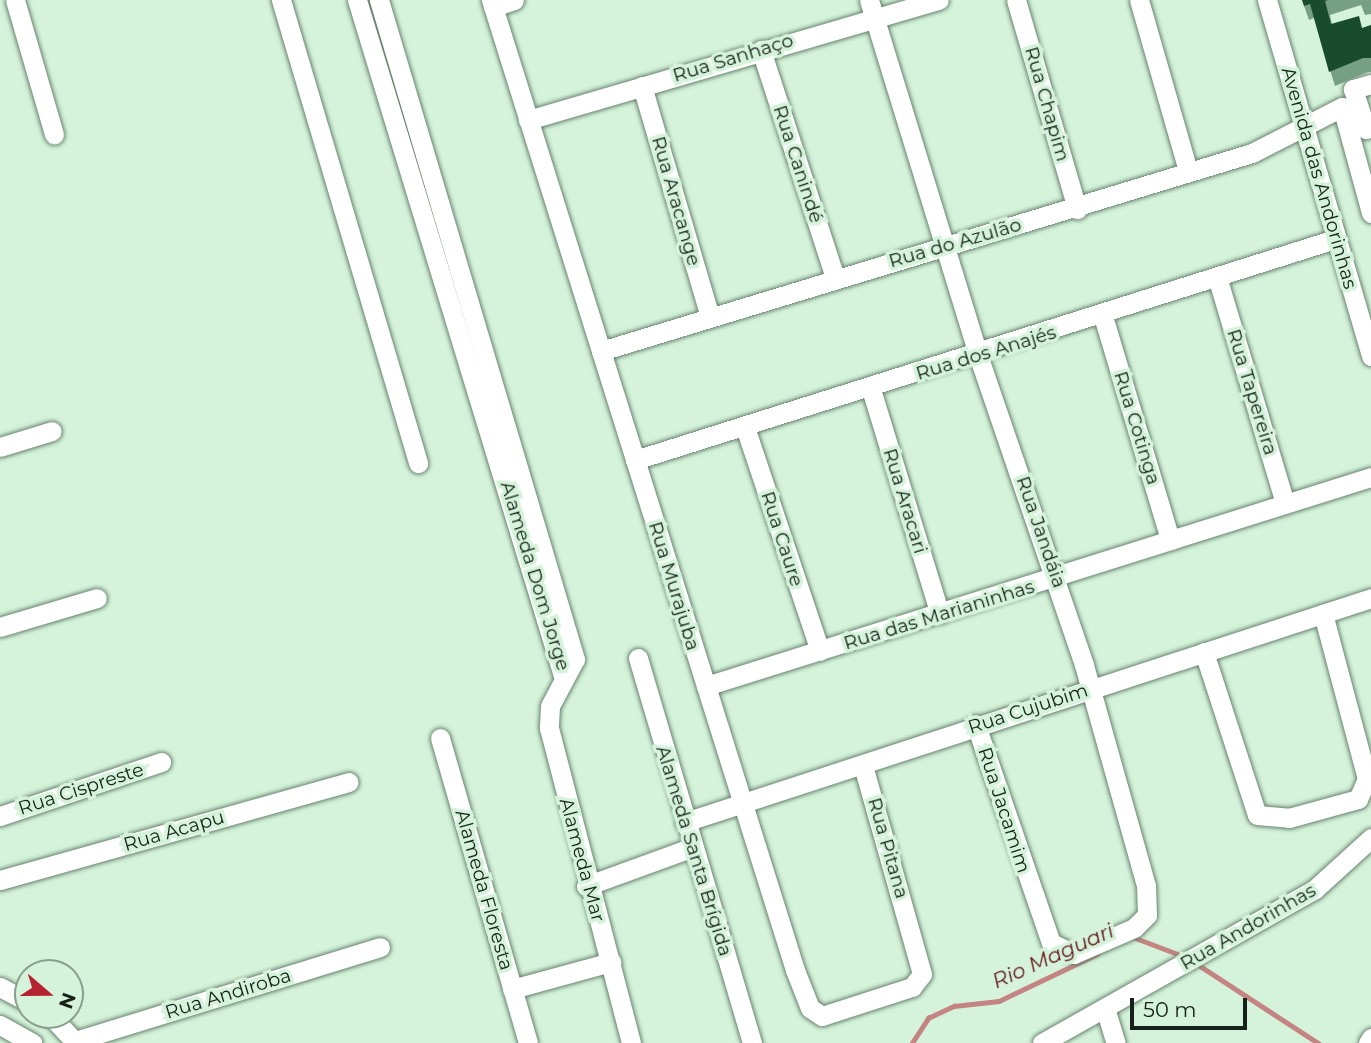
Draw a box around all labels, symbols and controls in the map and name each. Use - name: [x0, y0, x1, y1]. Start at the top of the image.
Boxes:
- street label: Rua Sanhaço: [670, 29, 796, 87]
- street label: Rua Chapim: [1020, 44, 1074, 164]
- street label: Avenida das Andorinhas: [1276, 64, 1362, 292]
- street label: Rua Canindé: [768, 102, 828, 226]
- street label: Rua Aracange: [647, 134, 705, 268]
- street label: Rua do Azulão: [886, 213, 1024, 273]
- street label: Rua dos Anajés: [913, 321, 1059, 385]
- street label: Rua Tapereira: [1222, 326, 1282, 458]
- street label: Rua Cotinga: [1109, 368, 1165, 488]
- street label: Rua Aracari: [878, 446, 932, 556]
- street label: Rua Jandáia: [1011, 473, 1071, 591]
- street label: Alameda Dom Jorge: [495, 479, 575, 673]
- street label: Rua Caure: [756, 488, 808, 590]
- street label: Rua Murajuba: [644, 519, 704, 653]
- street label: Rua das Marianinhas: [841, 575, 1037, 655]
- street label: Rua Cujubim: [965, 679, 1091, 739]
- street label: Alameda Santa Brígida: [651, 743, 737, 959]
- street label: Rua Jacamim: [973, 744, 1035, 876]
- street label: Rua Cispreste: [15, 758, 147, 820]
- street label: Alameda Mar: [554, 795, 610, 925]
- street label: Rua Pitana: [863, 795, 913, 901]
- street label: Rua Acapu: [121, 806, 227, 856]
- street label: Alameda Floresta: [450, 807, 518, 973]
- street label: Rua Andorinhas: [1176, 879, 1320, 975]
- water label: Rio Maguari: [988, 918, 1118, 994]
- north arrow: [14, 959, 84, 1029]
- street label: Rua Andiroba: [162, 964, 294, 1024]
- scale bar: [1133, 984, 1250, 1028]
- text: N: [54, 990, 81, 1012]
- text: 50 m: [1143, 997, 1197, 1022]

